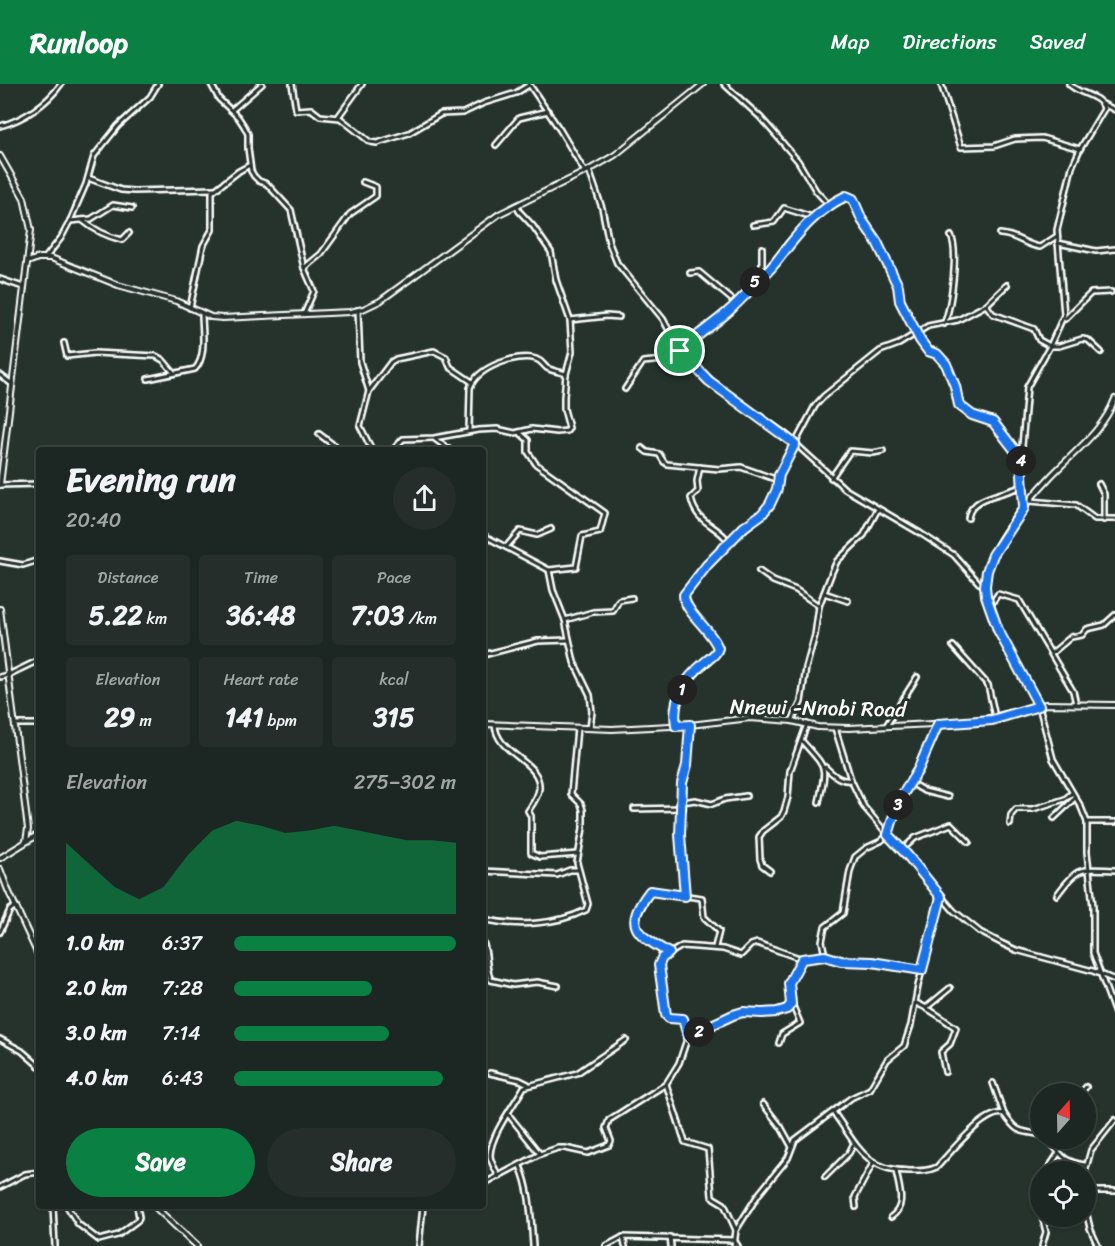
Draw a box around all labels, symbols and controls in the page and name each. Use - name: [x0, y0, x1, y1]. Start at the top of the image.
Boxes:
- text: Runloop: [30, 18, 128, 67]
- text: Map: [831, 23, 869, 61]
- text: Directions: [902, 23, 997, 61]
- text: Saved: [1030, 23, 1085, 61]
- pin: 5: [740, 267, 770, 297]
- text: 5: [750, 267, 760, 296]
- pin: [654, 325, 705, 376]
- icon: arrive: [663, 334, 696, 367]
- pin: 4: [1006, 446, 1036, 476]
- text: 4: [1016, 446, 1026, 475]
- text: Evening run: [66, 451, 236, 509]
- button: share: [393, 467, 456, 530]
- text: 20:40: [66, 503, 121, 538]
- text: Distance: [98, 563, 158, 592]
- text: Time: [244, 563, 278, 592]
- text: Pace: [377, 563, 411, 592]
- text: 5.22: [89, 592, 142, 638]
- text: 36:48: [227, 592, 295, 638]
- text: 7:03: [351, 592, 404, 638]
- text: km: [142, 604, 167, 633]
- text: /km: [404, 604, 437, 633]
- text: Elevation: [96, 665, 160, 694]
- text: Heart rate: [223, 665, 299, 694]
- text: kcal: [379, 665, 409, 694]
- pin: 1: [667, 675, 697, 705]
- text: 1: [679, 675, 685, 704]
- street label: Nnewi -Nnobi Road: [730, 687, 908, 729]
- text: 29: [104, 694, 135, 740]
- text: 141: [225, 694, 263, 740]
- text: 315: [373, 694, 415, 740]
- text: m: [135, 706, 152, 735]
- text: bpm: [263, 706, 297, 735]
- text: Elevation: [66, 765, 147, 800]
- text: 275–302 m: [354, 765, 456, 800]
- pin: 3: [883, 790, 913, 820]
- text: 3: [894, 790, 902, 819]
- text: 1.0 km: [66, 926, 124, 961]
- text: 6:37: [162, 926, 202, 961]
- text: 2.0 km: [66, 971, 127, 1006]
- text: 7:28: [162, 971, 203, 1006]
- text: 3.0 km: [66, 1016, 127, 1051]
- text: 7:14: [162, 1016, 201, 1051]
- pin: 2: [684, 1017, 714, 1047]
- text: 2: [694, 1017, 704, 1046]
- text: 4.0 km: [66, 1061, 128, 1096]
- text: 6:43: [162, 1061, 203, 1096]
- north arrow: [1030, 1083, 1096, 1149]
- map controls: [1030, 1083, 1096, 1227]
- button: Save: [66, 1128, 255, 1197]
- button: Share: [267, 1128, 456, 1197]
- button: locate: [1030, 1161, 1096, 1227]

